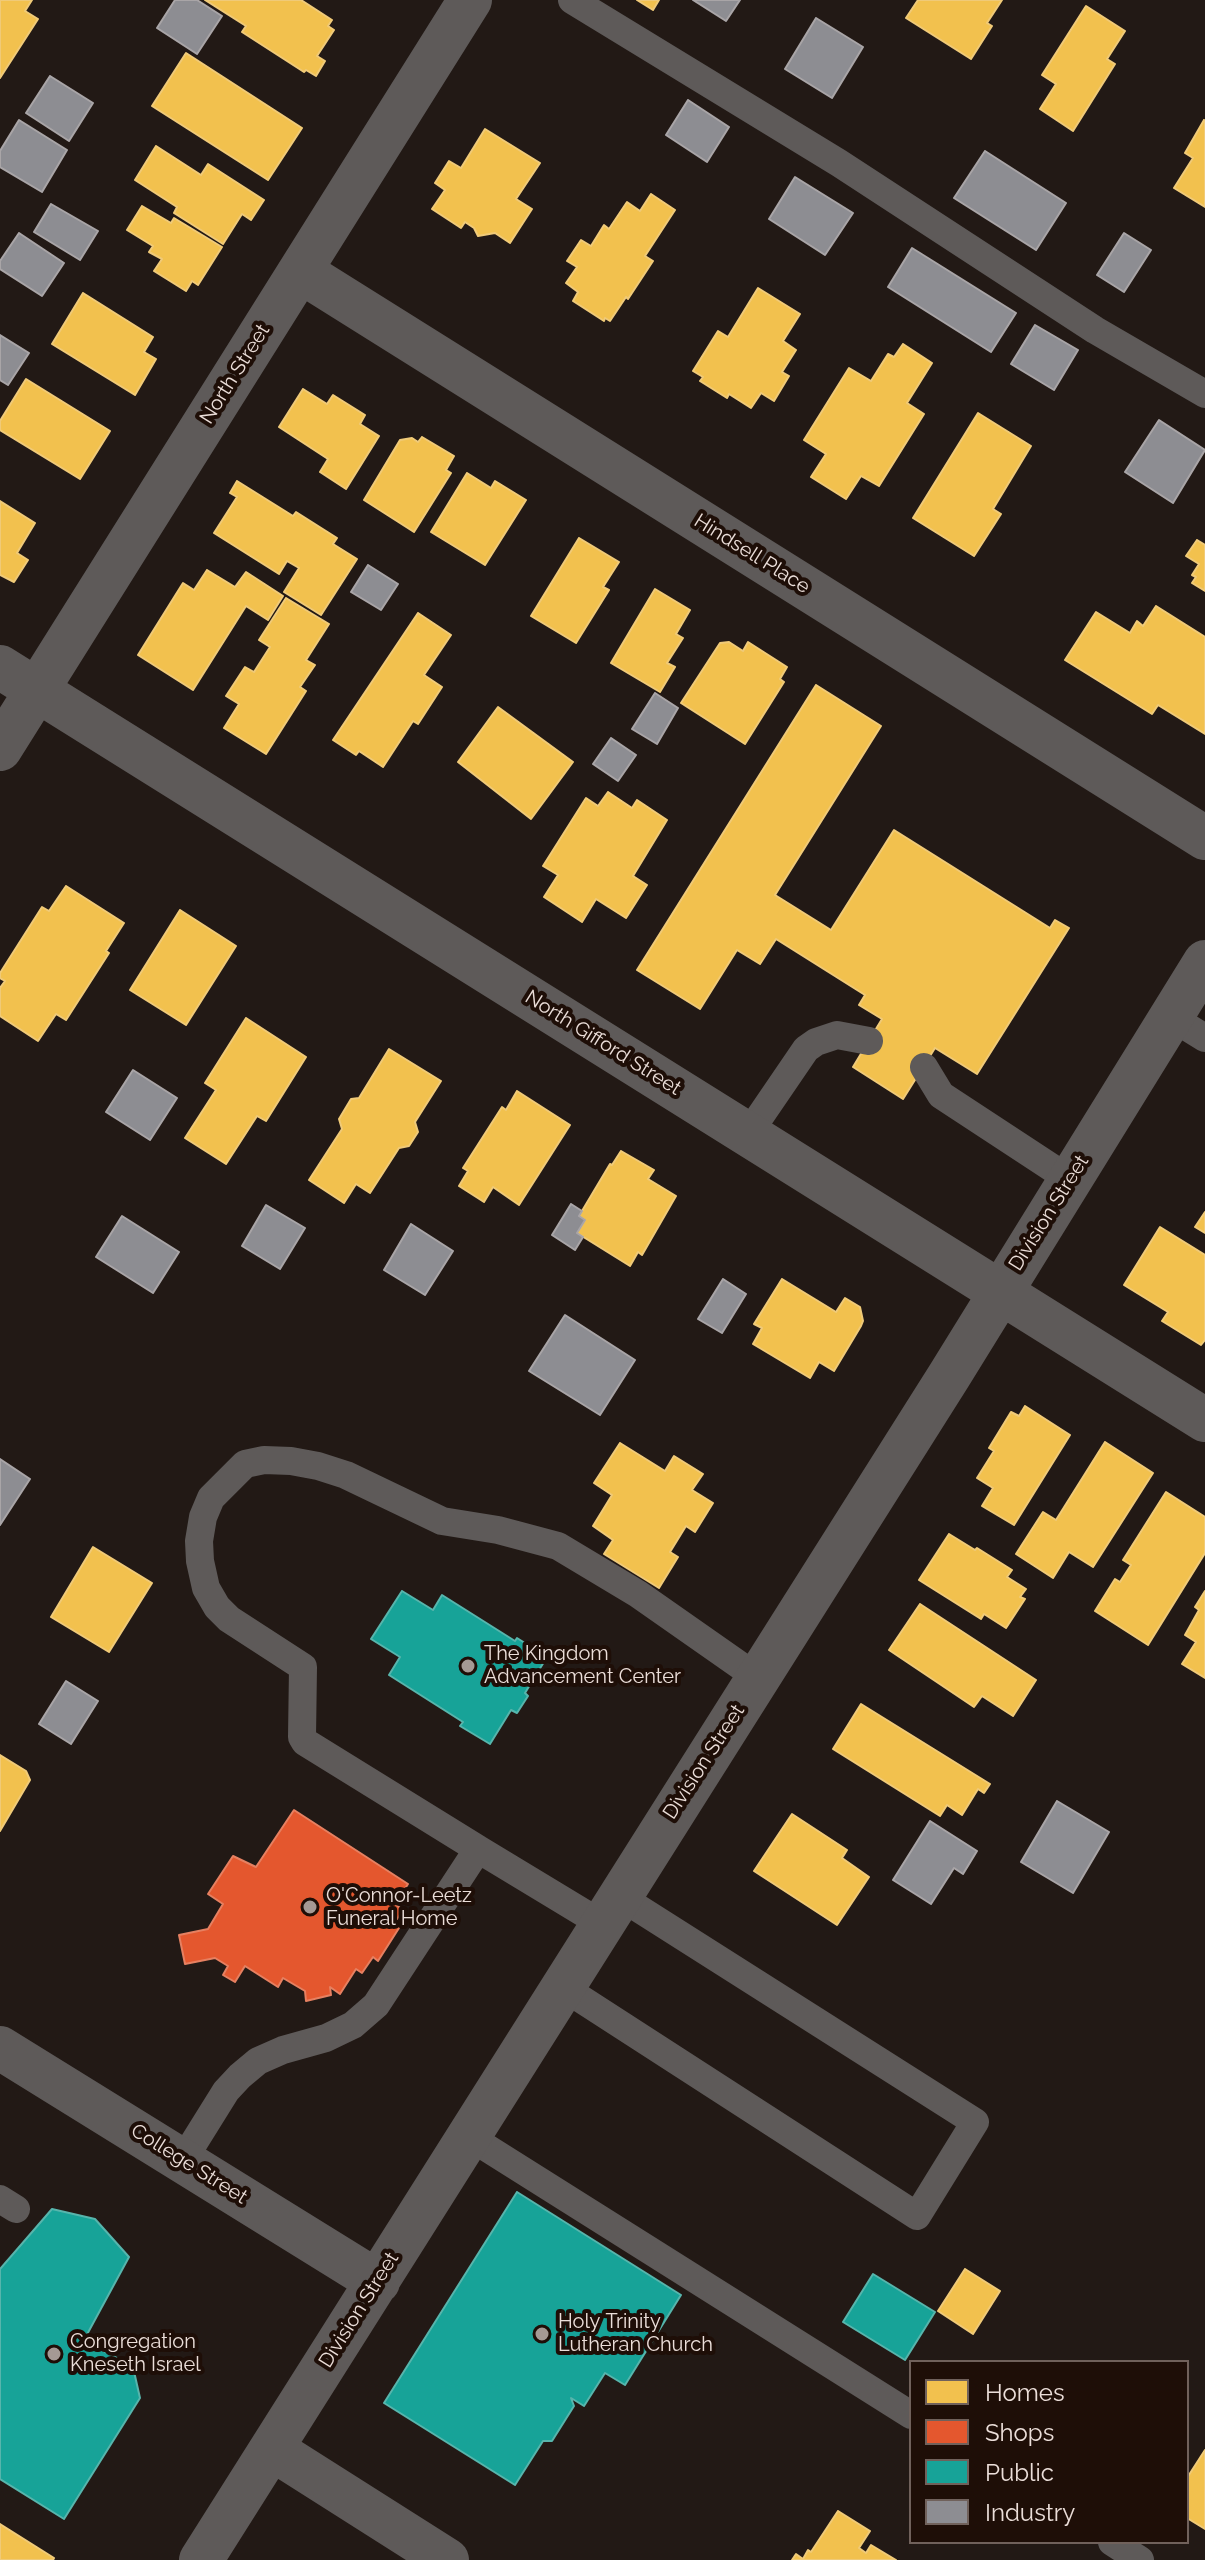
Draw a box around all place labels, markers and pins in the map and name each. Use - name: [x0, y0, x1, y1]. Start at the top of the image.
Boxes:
- place label: The Kingdom Advancement Center: [484, 1642, 681, 1689]
- marker: The Kingdom Advancement Center: [459, 1657, 477, 1675]
- place label: O'Connor-Leetz Funeral Home: [326, 1884, 472, 1931]
- marker: O'Connor-Leetz Funeral Home: [301, 1898, 319, 1916]
- place label: Holy Trinity Lutheran Church: [558, 2310, 713, 2357]
- marker: Holy Trinity Lutheran Church: [533, 2325, 551, 2343]
- place label: Congregation Kneseth Israel: [70, 2330, 201, 2377]
- marker: Congregation Kneseth Israel: [45, 2345, 63, 2363]

